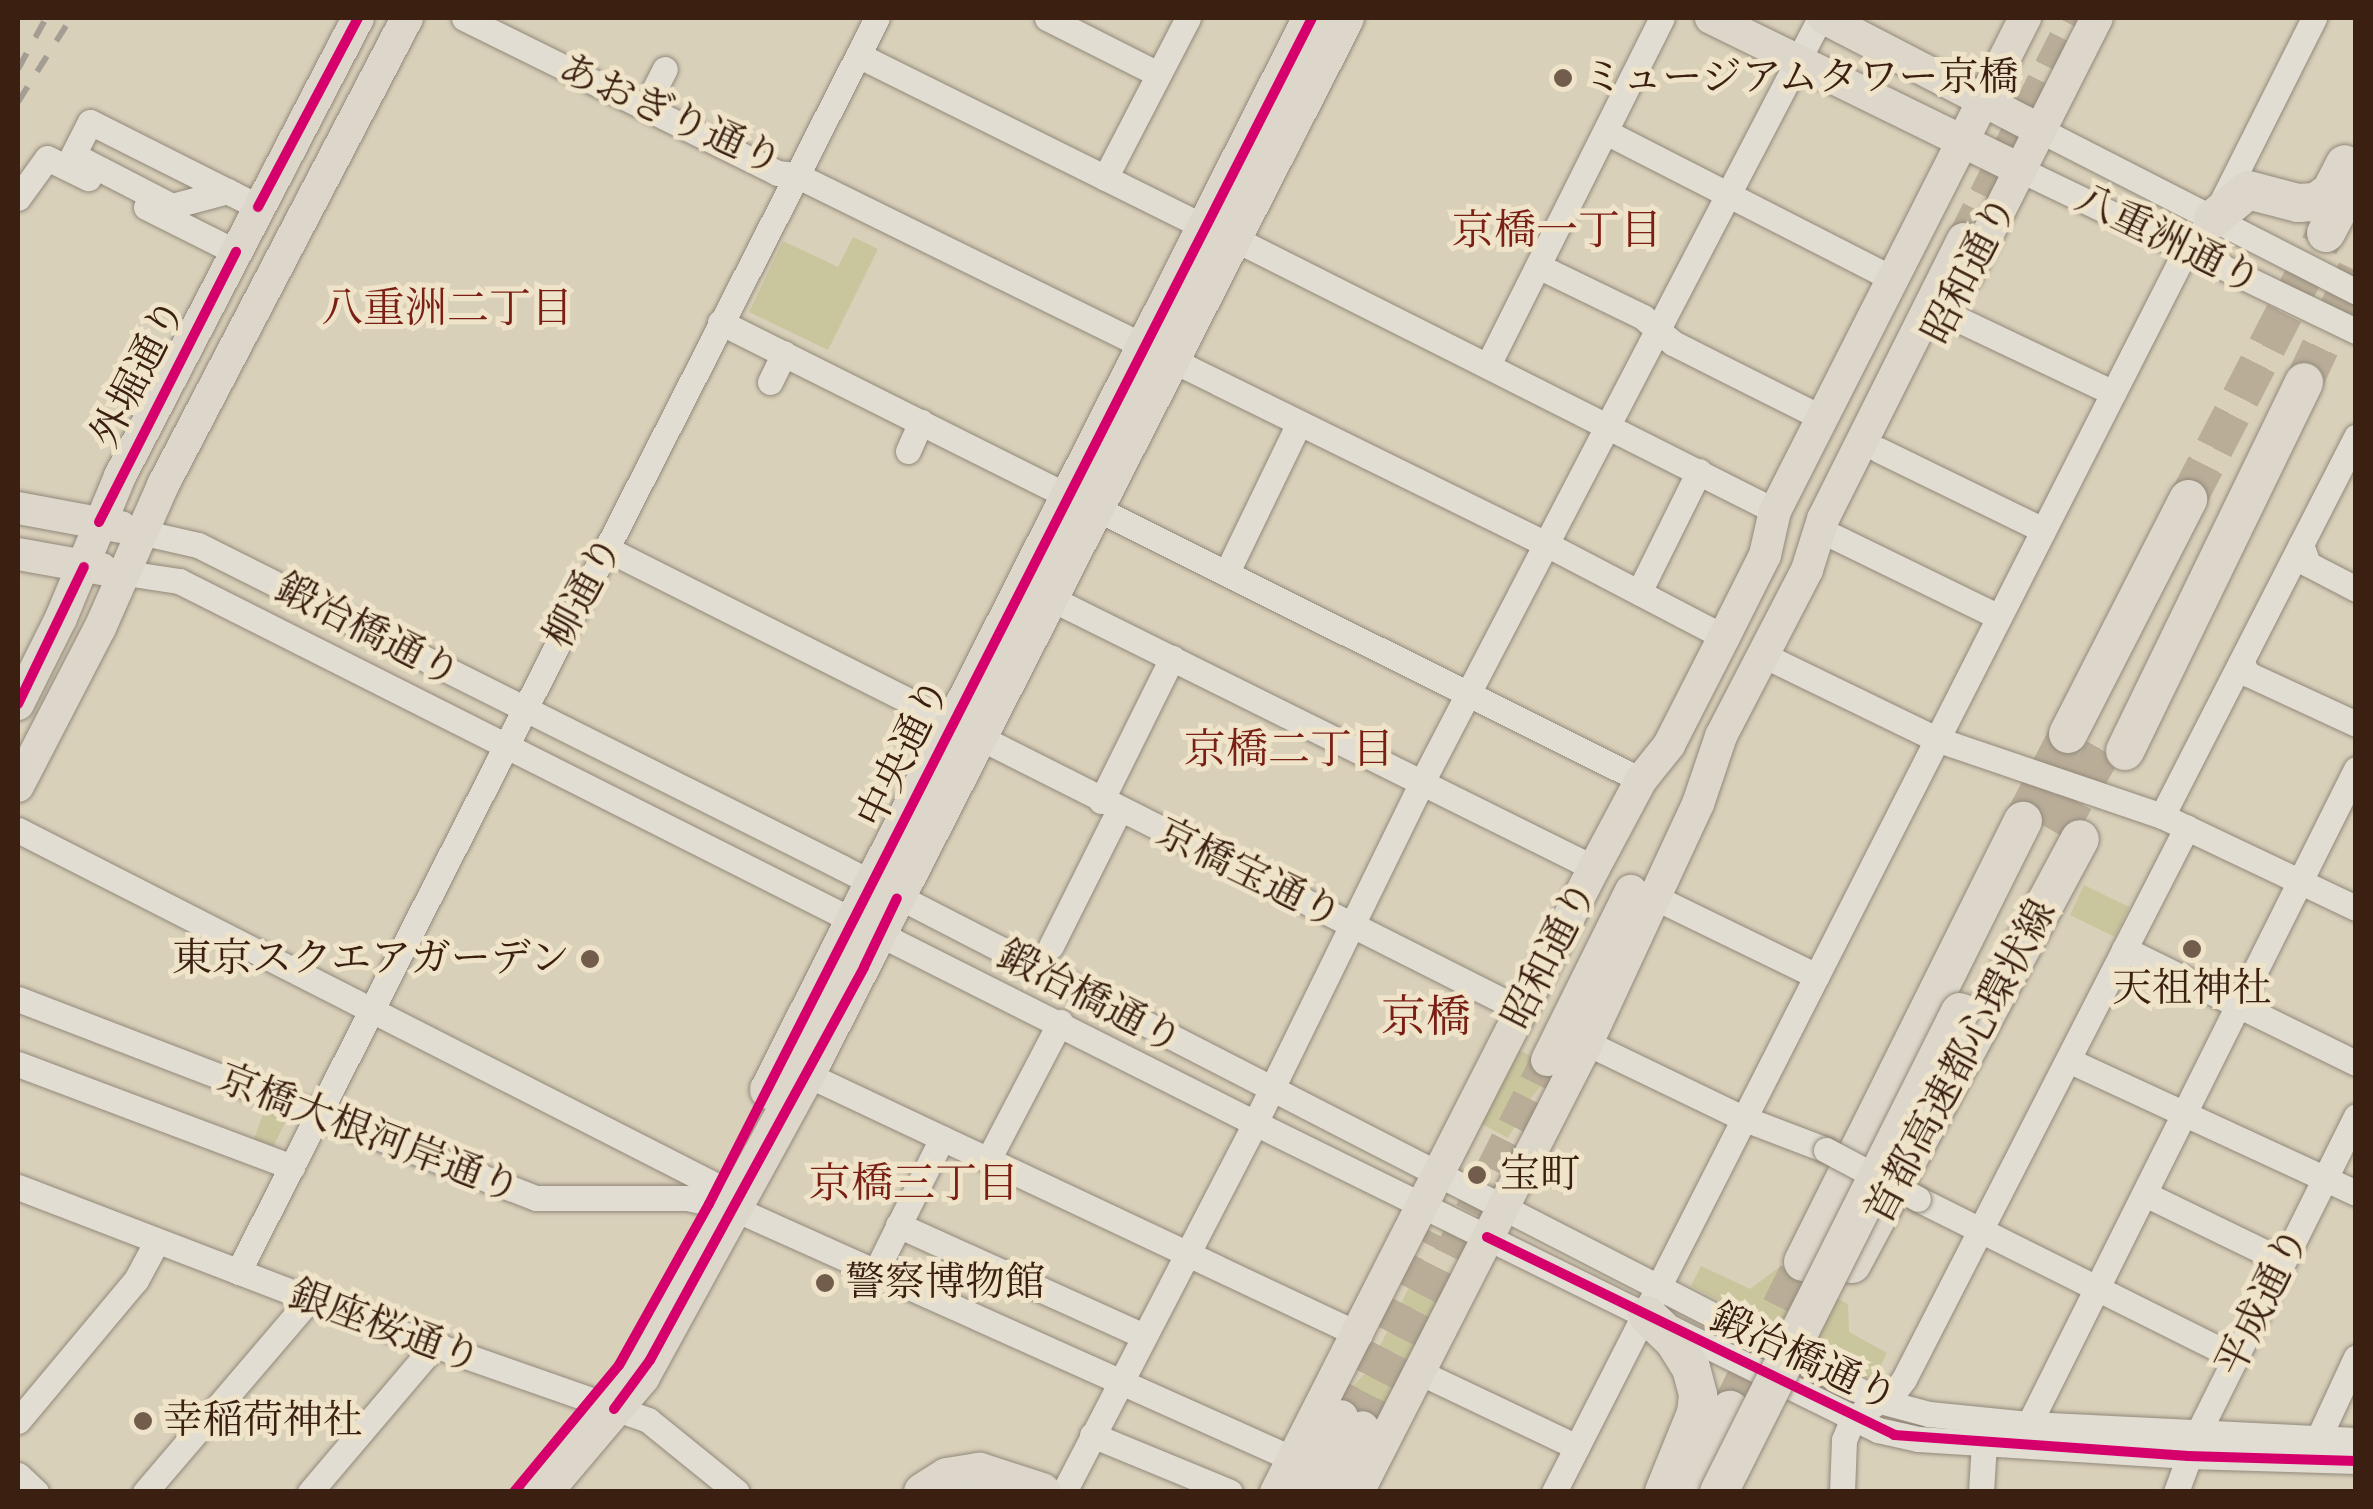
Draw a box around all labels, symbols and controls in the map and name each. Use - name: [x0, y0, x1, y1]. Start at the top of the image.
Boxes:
- street label: あおぎり通り: [551, 44, 789, 186]
- place label: ミュージアムタワー京橋: [1583, 54, 2023, 102]
- marker: ミュージアムタワー京橋: [1552, 67, 1574, 89]
- street label: 八重洲通り: [2068, 175, 2268, 305]
- street label: 昭和通り: [1912, 188, 2028, 352]
- district label: 京橋一丁目: [1452, 207, 1662, 257]
- district label: 八重洲二丁目: [321, 285, 573, 335]
- street label: 外堀通り: [81, 291, 197, 455]
- street label: 柳通り: [535, 528, 633, 656]
- street label: 鍛冶橋通り: [268, 564, 468, 698]
- street label: 中央通り: [847, 671, 961, 835]
- district label: 京橋二丁目: [1184, 726, 1394, 776]
- street label: 京橋宝通り: [1149, 809, 1349, 939]
- street label: 昭和通り: [1492, 873, 1608, 1037]
- street label: 首都高速都心環状線: [1855, 892, 2067, 1232]
- street label: 鍛冶橋通り: [990, 931, 1190, 1065]
- place label: 東京スクエアガーデン: [170, 935, 570, 983]
- marker: 天祖神社: [2181, 938, 2203, 960]
- marker: 東京スクエアガーデン: [579, 948, 601, 970]
- place label: 天祖神社: [2112, 965, 2272, 1013]
- district label: 京橋: [1381, 992, 1471, 1046]
- street label: 京橋大根河岸通り: [211, 1054, 527, 1214]
- place label: 宝町: [1500, 1151, 1580, 1199]
- district label: 京橋三丁目: [809, 1160, 1019, 1210]
- marker: 宝町: [1464, 1162, 1490, 1188]
- street label: 平成通り: [2206, 1220, 2320, 1384]
- place label: 警察博物館: [845, 1259, 1045, 1307]
- street label: 銀座桜通り: [283, 1270, 487, 1384]
- marker: 警察博物館: [814, 1272, 836, 1294]
- street label: 鍛冶橋通り: [1703, 1294, 1905, 1422]
- place label: 幸稲荷神社: [163, 1397, 363, 1445]
- marker: 幸稲荷神社: [132, 1410, 154, 1432]

